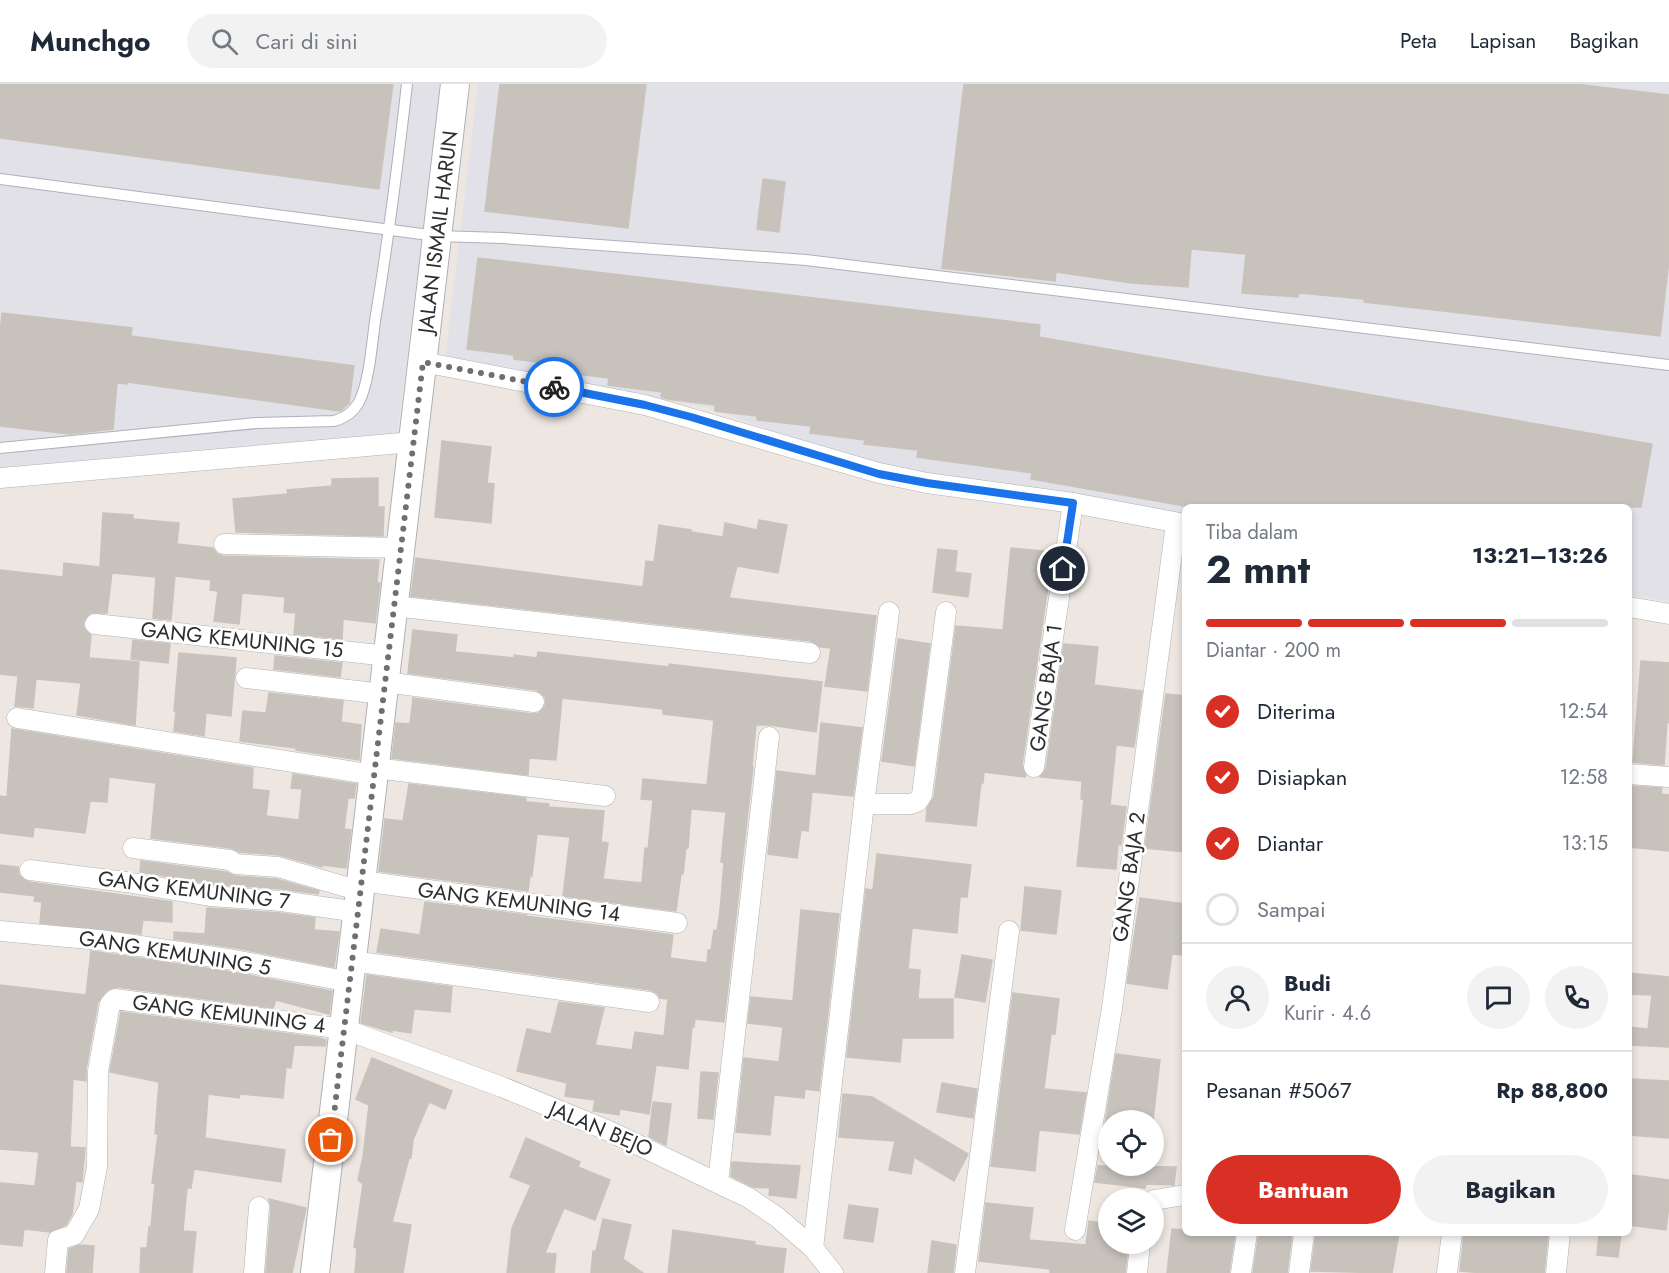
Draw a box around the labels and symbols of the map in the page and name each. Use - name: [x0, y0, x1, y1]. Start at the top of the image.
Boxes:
- street label: JALAN ISMAIL HARUN: [410, 129, 465, 338]
- courier: [524, 357, 584, 417]
- pin: [1037, 543, 1088, 594]
- street label: GANG KEMUNING 15: [139, 614, 345, 666]
- street label: GANG BAJA 1: [1022, 622, 1070, 754]
- street label: GANG BAJA 2: [1105, 810, 1153, 944]
- street label: GANG KEMUNING 7: [96, 863, 292, 917]
- street label: GANG KEMUNING 14: [416, 875, 622, 929]
- street label: GANG KEMUNING 5: [77, 923, 273, 983]
- street label: GANG KEMUNING 4: [131, 987, 327, 1041]
- street label: JALAN BEJO: [542, 1092, 658, 1164]
- pin: [305, 1114, 356, 1165]

